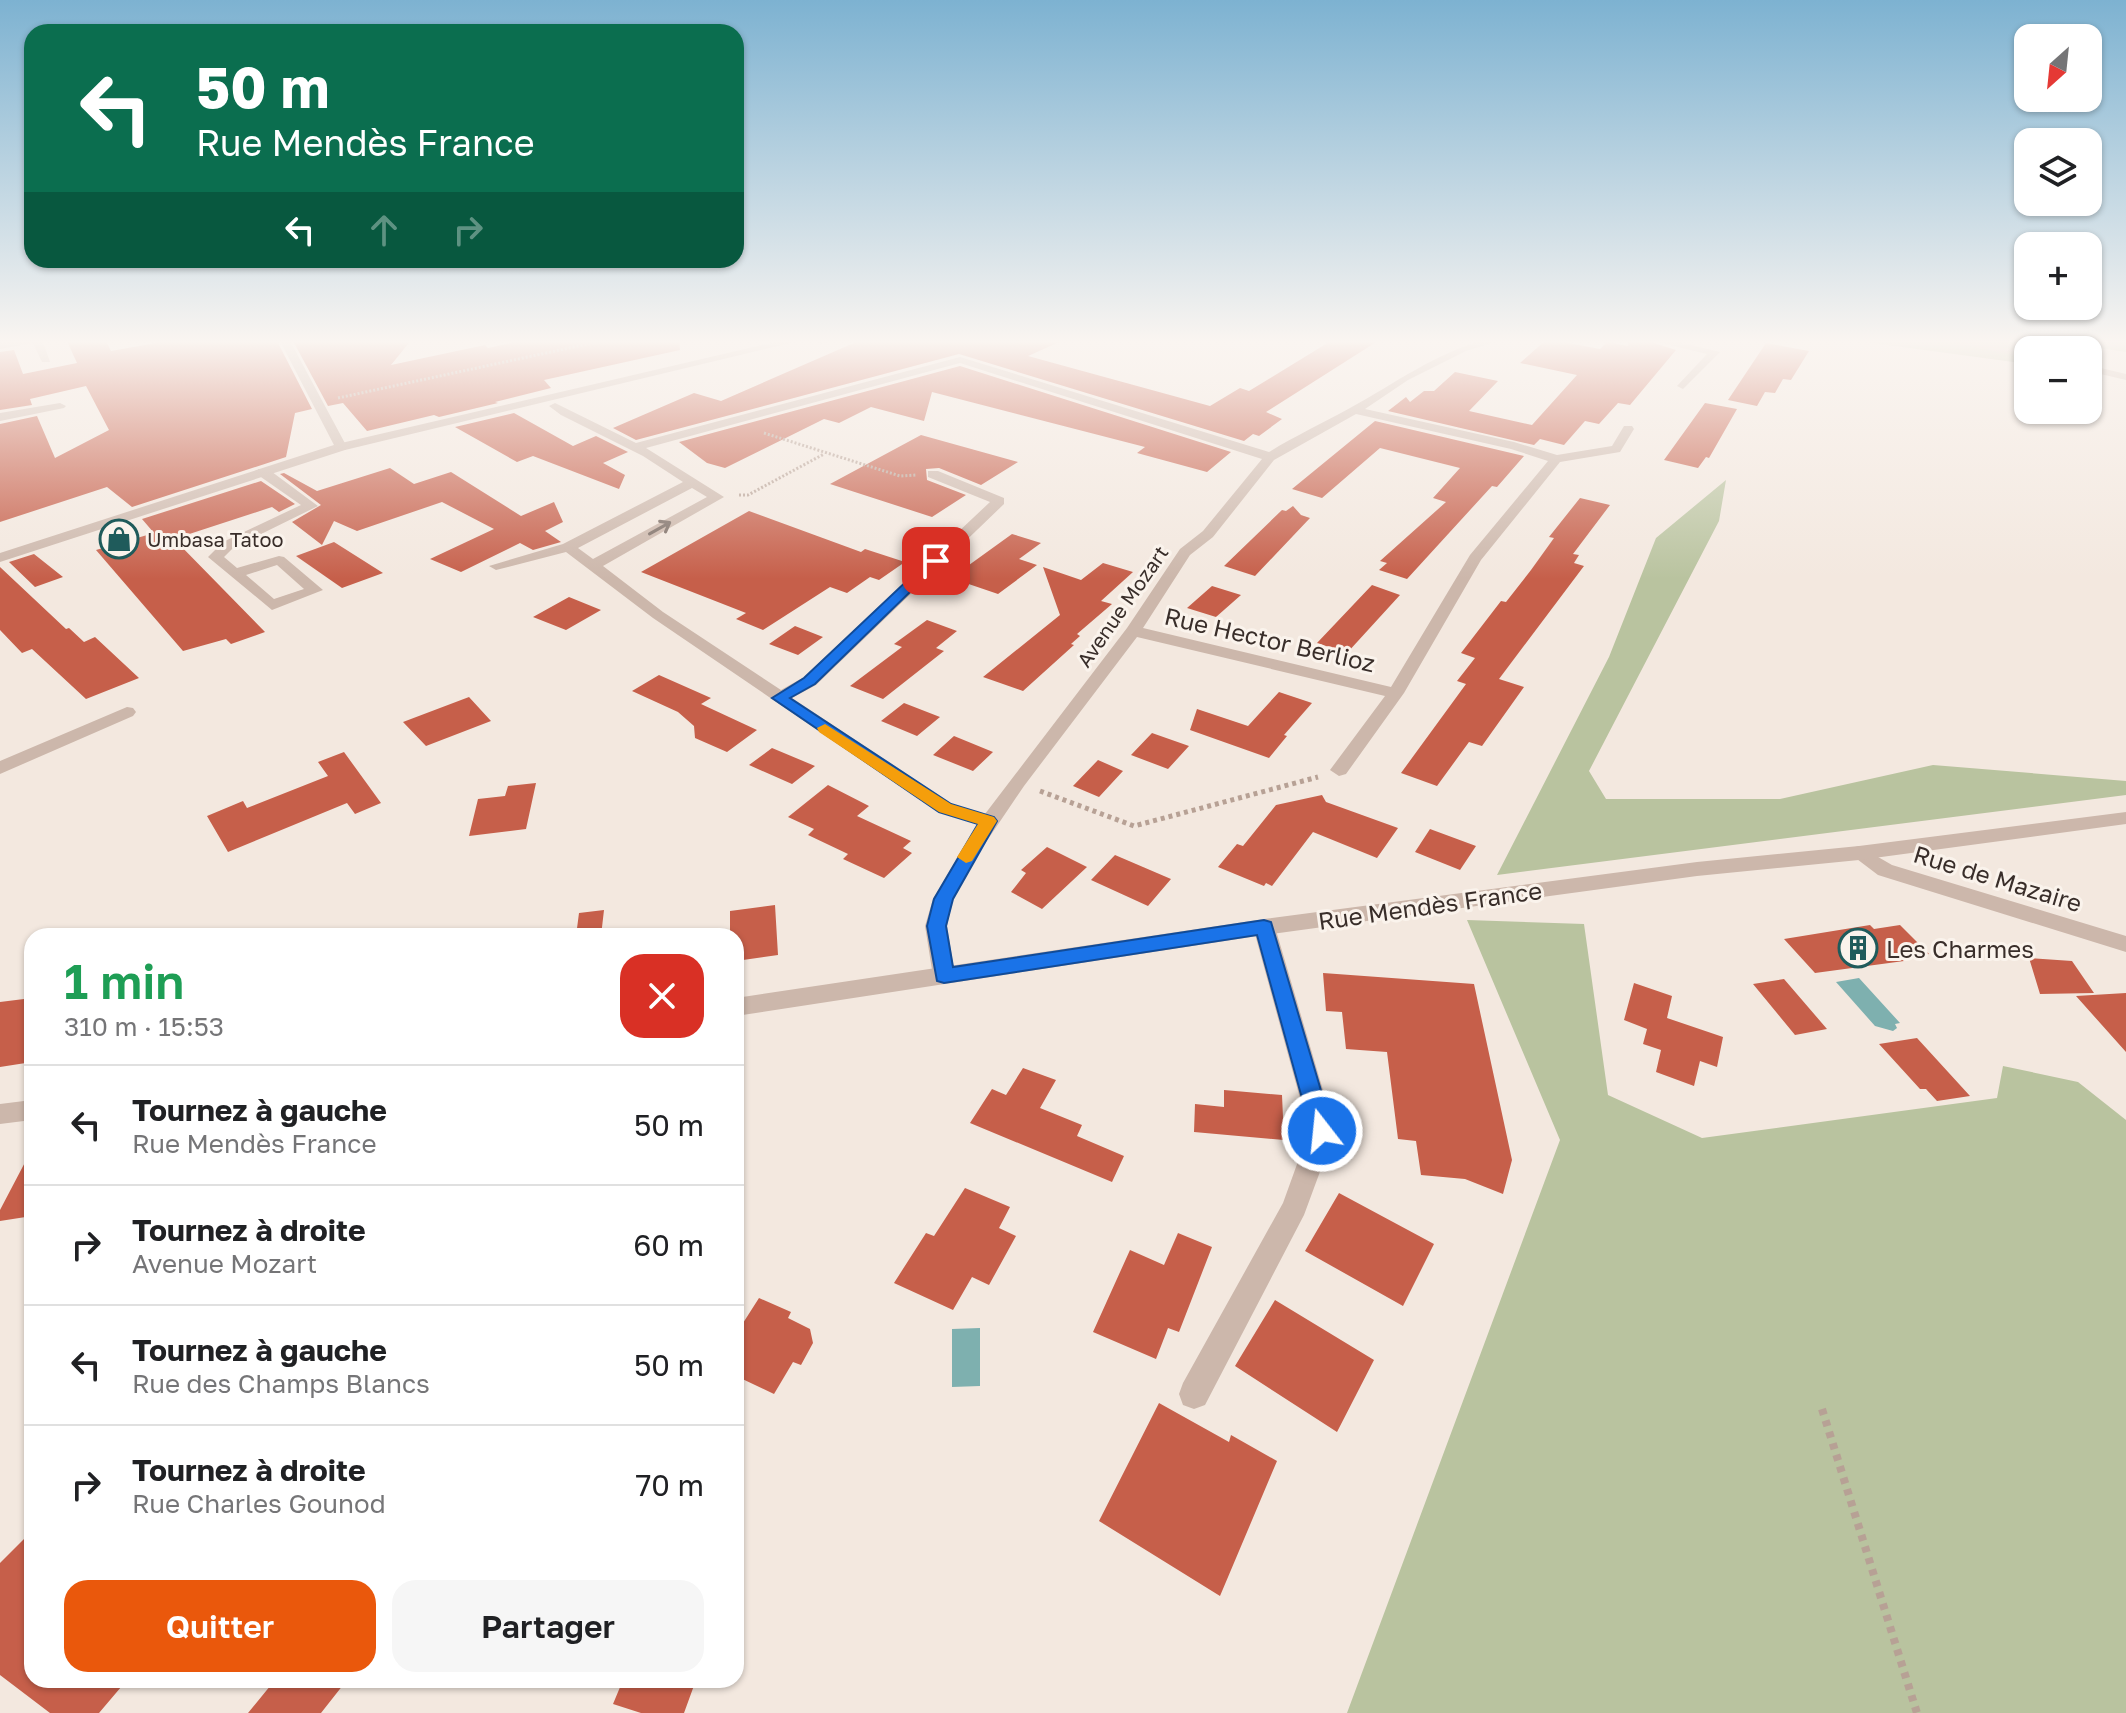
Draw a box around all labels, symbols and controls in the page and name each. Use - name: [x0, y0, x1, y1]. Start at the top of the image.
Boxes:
- north arrow: [2014, 24, 2102, 112]
- map controls: [2014, 24, 2102, 424]
- text: 50 m: [196, 53, 330, 120]
- icon: left: [64, 56, 168, 160]
- text: Rue Mendès France: [196, 121, 535, 164]
- button: layers: [2014, 128, 2102, 216]
- icon: left: [278, 208, 322, 252]
- icon: ahead: [362, 208, 406, 252]
- icon: right: [446, 208, 490, 252]
- button: +: [2014, 232, 2102, 320]
- button: −: [2014, 336, 2102, 424]
- shop icon: Umbasa Tatoo: [98, 518, 140, 560]
- one-way arrow: [648, 520, 671, 536]
- place label: Umbasa Tatoo: [147, 527, 284, 551]
- pin: [902, 527, 970, 595]
- icon: arrive: [914, 539, 958, 583]
- street label: Avenue Mozart: [1071, 541, 1173, 671]
- street label: Rue Hector Berlioz: [1162, 601, 1378, 677]
- street label: Rue de Mazaire: [1910, 839, 2086, 917]
- street label: Rue Mendès France: [1316, 875, 1544, 935]
- building icon: Les Charmes: [1837, 927, 1879, 969]
- place label: Les Charmes: [1886, 934, 2034, 963]
- text: 1 min: [64, 952, 184, 1010]
- button: close: [620, 954, 704, 1038]
- text: 310 m · 15:53: [64, 1011, 224, 1042]
- position arrow: [1280, 1089, 1364, 1173]
- text: Tournez à gauche: [132, 1092, 387, 1128]
- icon: left: [64, 1103, 108, 1147]
- text: 50 m: [634, 1107, 704, 1143]
- text: Rue Mendès France: [132, 1128, 377, 1159]
- text: Tournez à droite: [132, 1212, 366, 1248]
- icon: right: [64, 1223, 108, 1267]
- text: 60 m: [633, 1227, 704, 1263]
- text: Avenue Mozart: [132, 1248, 317, 1279]
- text: Tournez à gauche: [132, 1332, 387, 1368]
- icon: left: [64, 1343, 108, 1387]
- text: 50 m: [634, 1347, 704, 1383]
- text: Rue des Champs Blancs: [132, 1368, 430, 1399]
- text: Tournez à droite: [132, 1452, 366, 1488]
- icon: right: [64, 1463, 108, 1507]
- text: 70 m: [635, 1467, 704, 1503]
- text: Rue Charles Gounod: [132, 1488, 386, 1519]
- button: Quitter: [64, 1580, 376, 1672]
- button: Partager: [392, 1580, 704, 1672]

